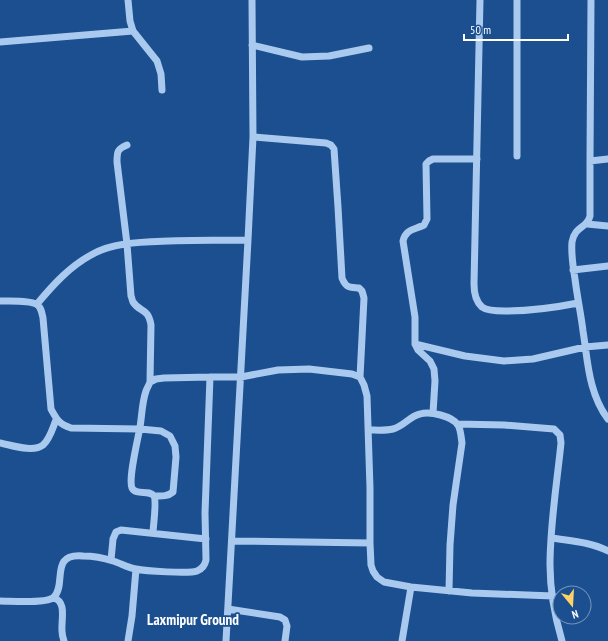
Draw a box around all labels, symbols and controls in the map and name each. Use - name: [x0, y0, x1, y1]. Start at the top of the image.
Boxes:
- scale bar: [464, 16, 568, 42]
- text: 50 m: [470, 22, 491, 37]
- north arrow: [552, 585, 592, 625]
- text: N: [570, 607, 580, 622]
- district label: Laxmipur Ground: [147, 610, 239, 629]

